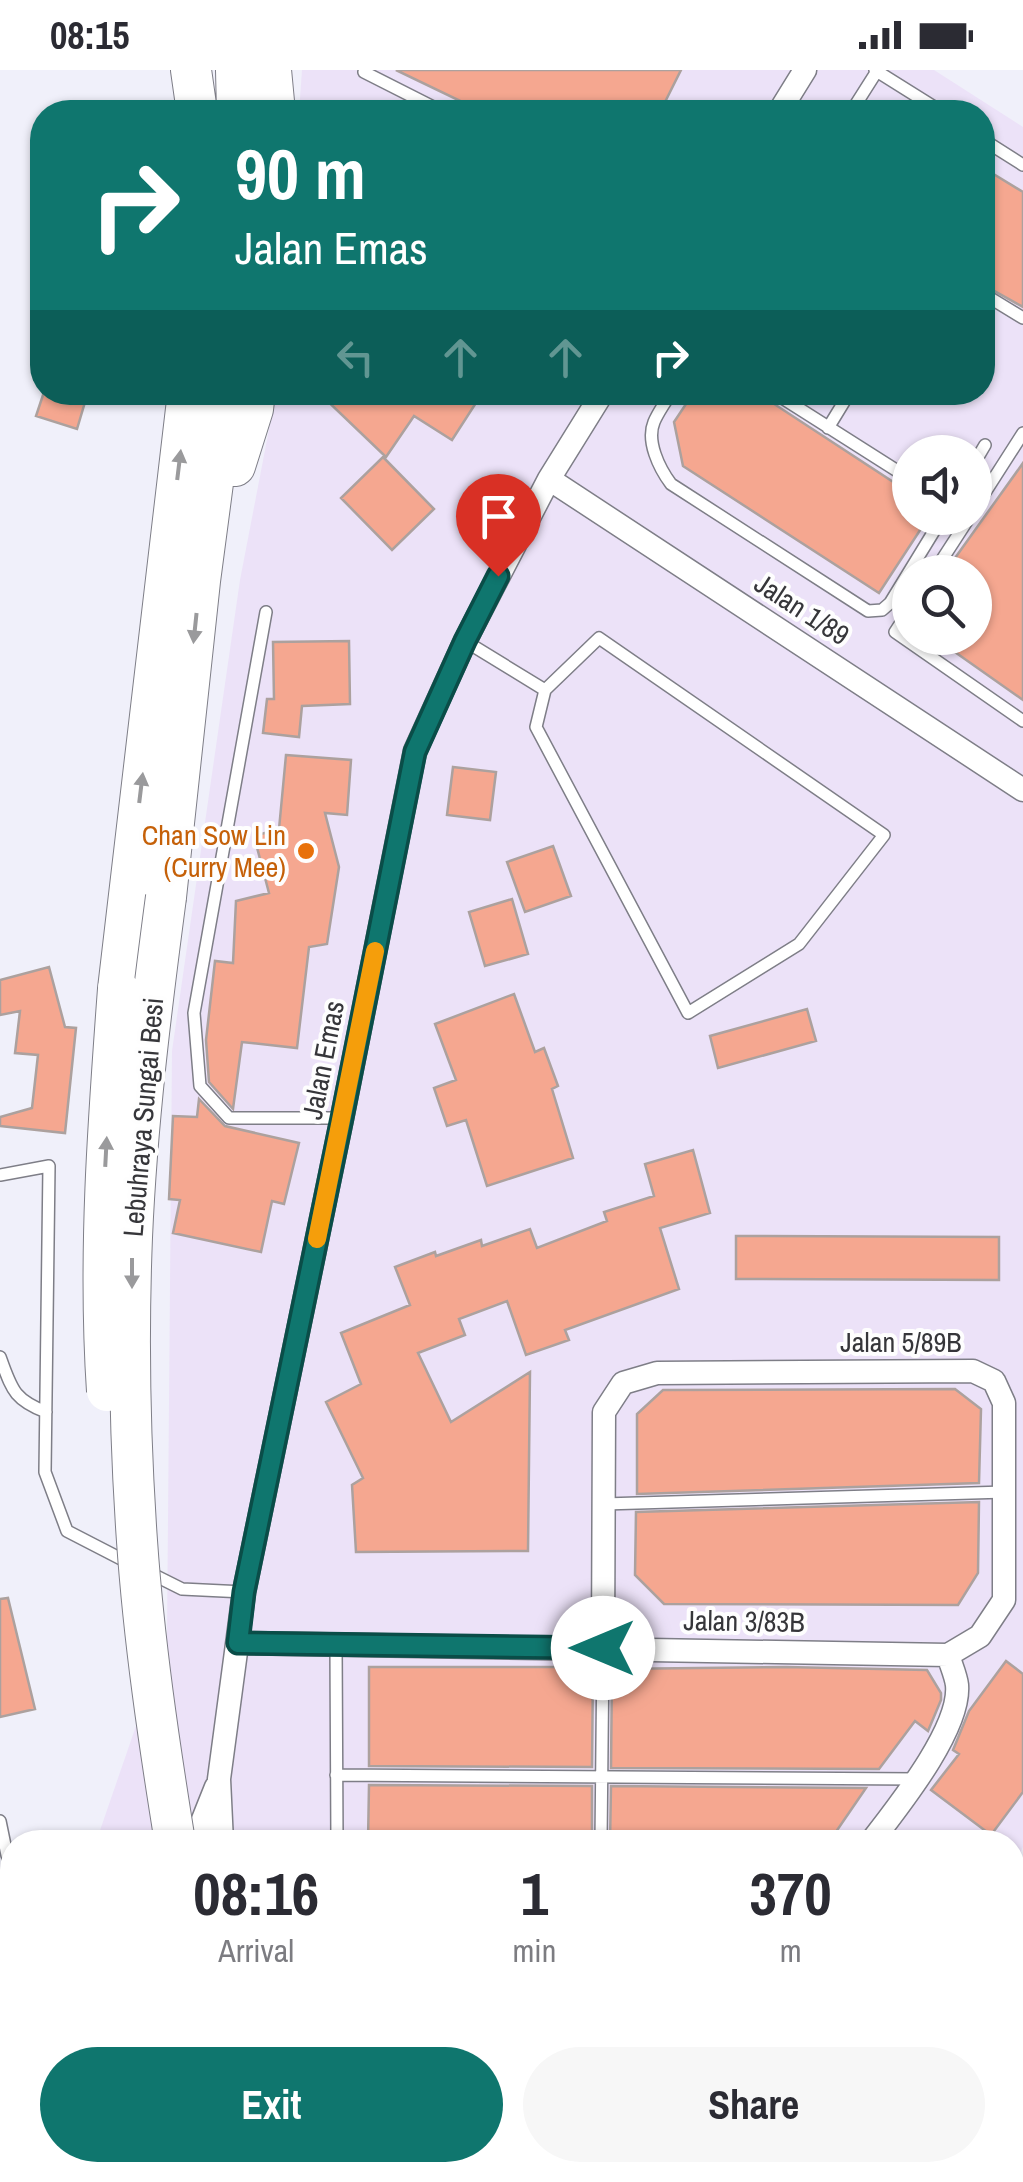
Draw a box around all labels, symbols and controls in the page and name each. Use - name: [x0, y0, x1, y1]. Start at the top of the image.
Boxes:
- text: 08:15: [50, 10, 130, 61]
- text: 90 m: [235, 127, 366, 221]
- icon: right: [70, 140, 200, 270]
- text: Jalan Emas: [235, 217, 428, 278]
- icon: left: [328, 330, 383, 385]
- icon: ahead: [433, 330, 488, 385]
- icon: ahead: [538, 330, 593, 385]
- icon: right: [643, 330, 698, 385]
- map controls: [892, 435, 992, 655]
- button: sound: [892, 435, 992, 535]
- one-way arrow: [171, 449, 187, 480]
- pin: [456, 474, 541, 577]
- icon: arrive: [471, 489, 526, 544]
- button: search: [892, 555, 992, 655]
- street label: Jalan 1/89: [747, 564, 857, 654]
- one-way arrow: [187, 613, 203, 644]
- one-way arrow: [133, 771, 149, 803]
- place label: Chan Sow Lin (Curry Mee): [142, 816, 286, 886]
- marker: Chan Sow Lin (Curry Mee): [295, 840, 317, 862]
- street label: Lebuhraya Sungai Besi: [114, 996, 172, 1238]
- street label: Jalan Emas: [293, 998, 353, 1122]
- one-way arrow: [98, 1136, 114, 1168]
- one-way arrow: [124, 1257, 140, 1289]
- street label: Jalan 5/89B: [840, 1323, 962, 1361]
- position arrow: [551, 1596, 655, 1700]
- street label: Jalan 3/83B: [683, 1601, 805, 1641]
- text: 08:16: [193, 1853, 319, 1934]
- text: 1: [521, 1853, 548, 1934]
- text: 370: [750, 1853, 832, 1934]
- text: Arrival: [218, 1929, 294, 1972]
- text: min: [512, 1929, 556, 1972]
- text: m: [780, 1929, 802, 1972]
- button: Exit: [40, 2047, 503, 2162]
- button: Share: [523, 2047, 985, 2162]

